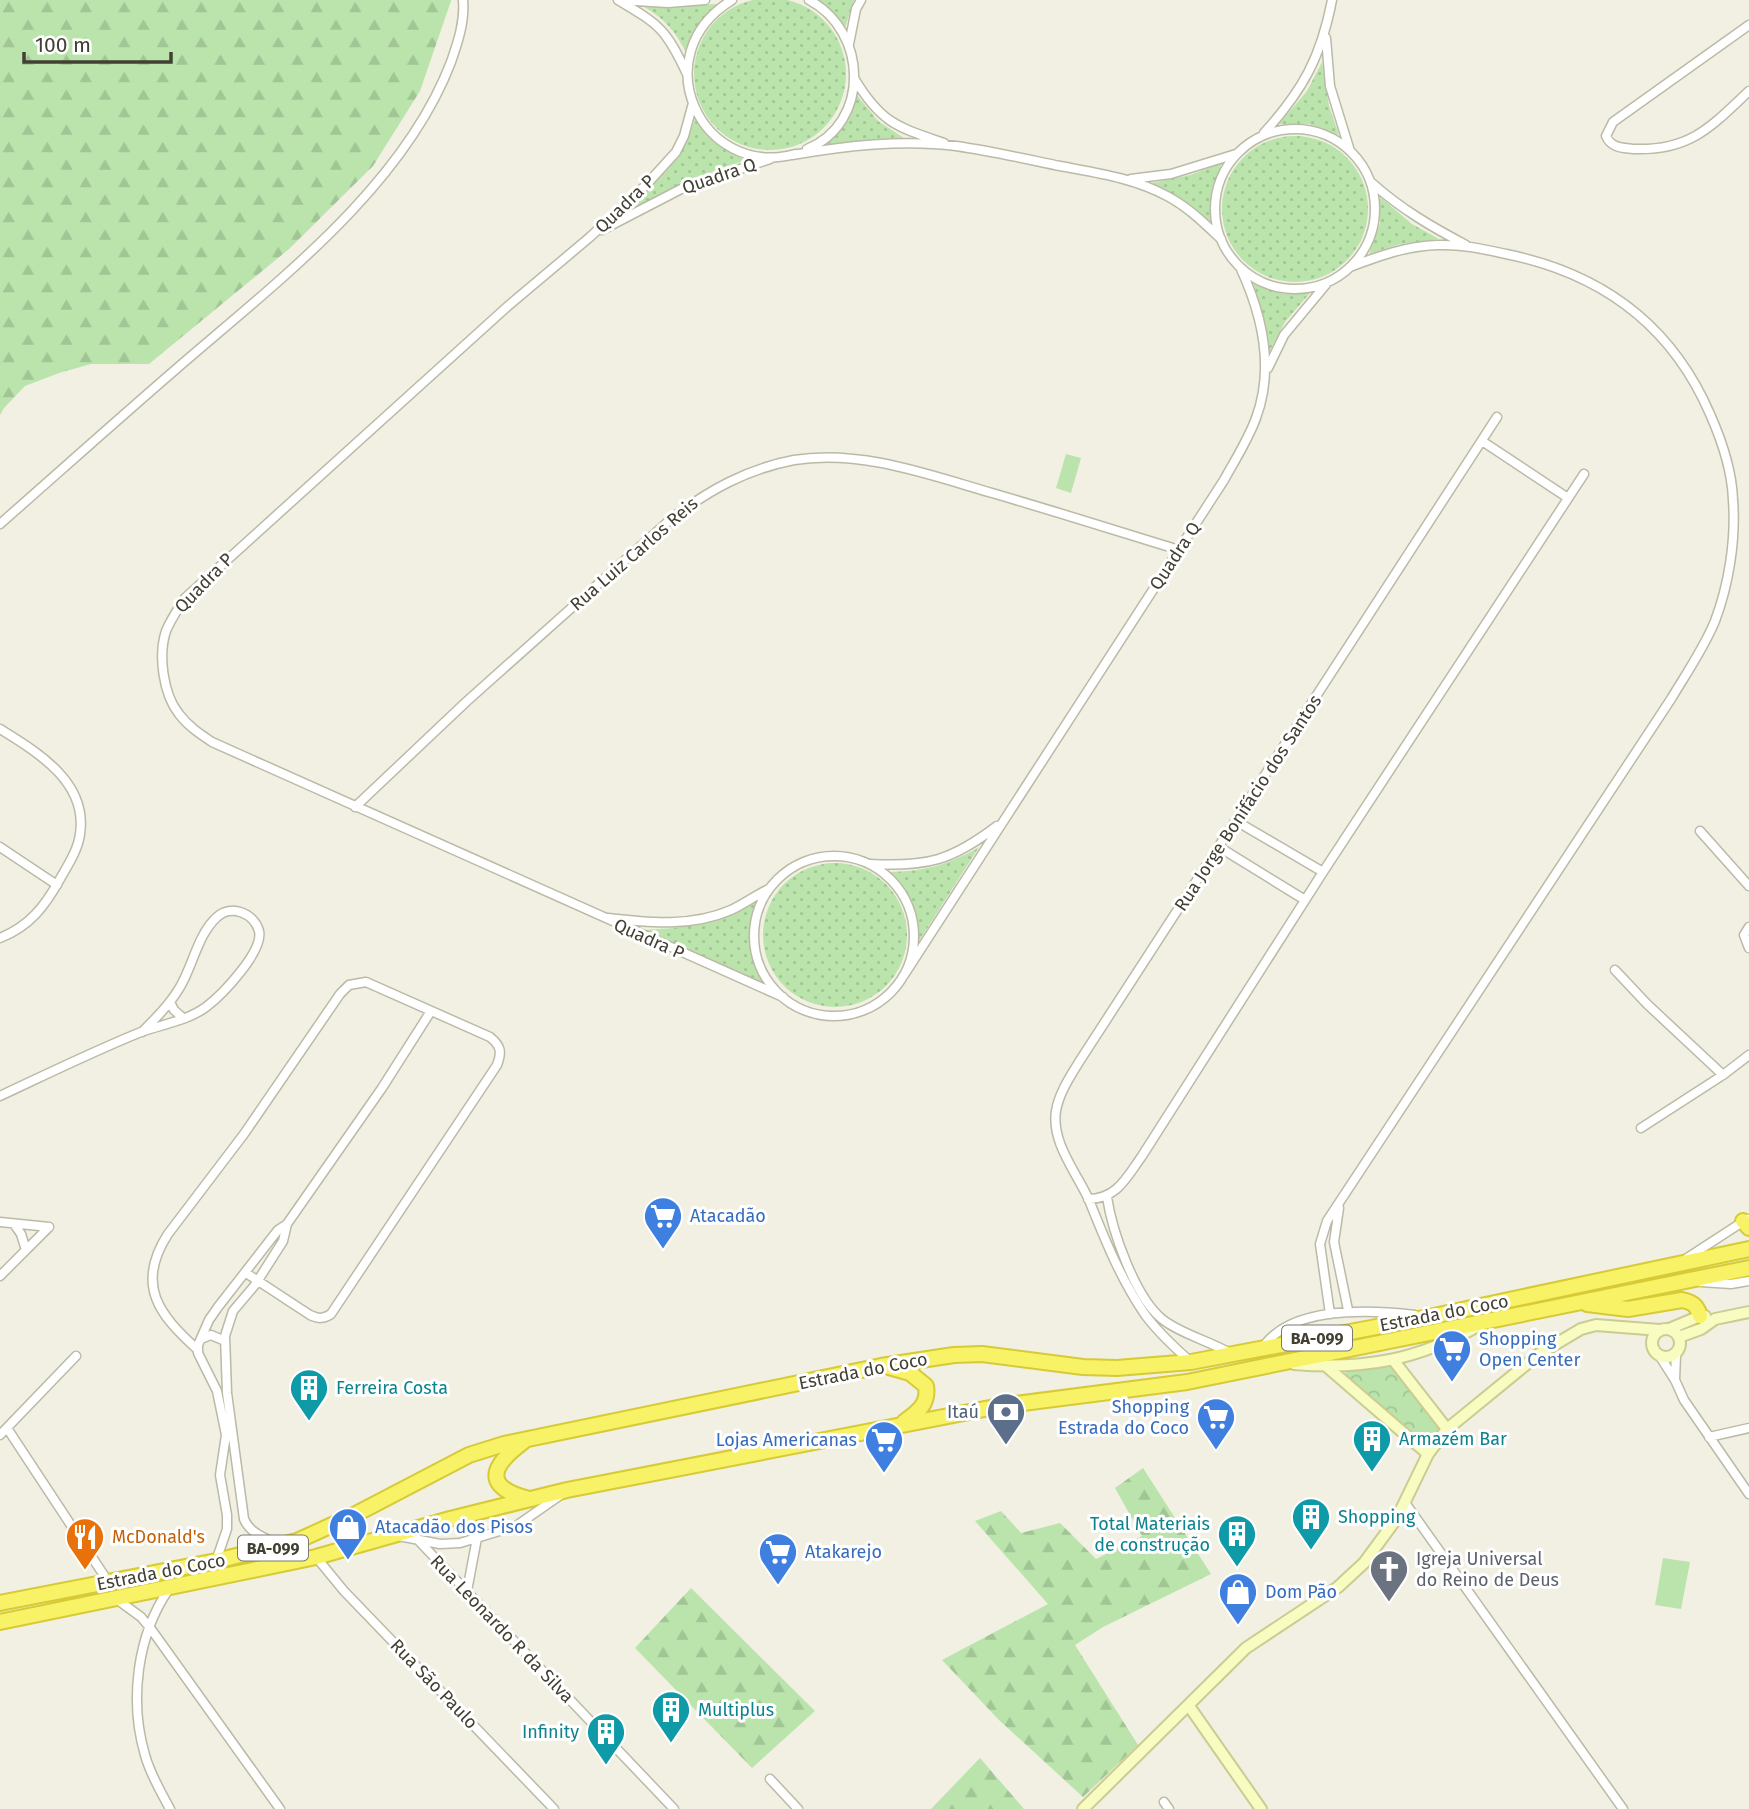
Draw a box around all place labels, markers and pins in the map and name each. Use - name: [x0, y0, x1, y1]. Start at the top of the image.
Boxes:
- supermarket icon: Atacadão: [642, 1195, 684, 1250]
- place label: Atacadão: [690, 1205, 766, 1227]
- supermarket icon: Shopping Open Center: [1431, 1328, 1473, 1383]
- place label: Shopping Open Center: [1479, 1328, 1580, 1371]
- building icon: Ferreira Costa: [288, 1367, 330, 1422]
- place label: Ferreira Costa: [336, 1377, 448, 1399]
- bank icon: Itaú: [985, 1391, 1027, 1446]
- place label: Shopping Estrada do Coco: [1058, 1396, 1190, 1439]
- supermarket icon: Shopping Estrada do Coco: [1195, 1396, 1237, 1451]
- place label: Itaú: [947, 1401, 979, 1423]
- building icon: Armazém Bar: [1351, 1418, 1393, 1473]
- supermarket icon: Lojas Americanas: [863, 1419, 905, 1474]
- place label: Armazém Bar: [1399, 1428, 1507, 1450]
- place label: Lojas Americanas: [716, 1429, 857, 1451]
- building icon: Shopping: [1290, 1496, 1332, 1551]
- shop icon: Atacadão dos Pisos: [327, 1506, 369, 1561]
- place label: Shopping: [1338, 1506, 1416, 1528]
- place label: Total Materiais de construção: [1090, 1513, 1210, 1556]
- building icon: Total Materiais de construção: [1216, 1513, 1258, 1568]
- restaurant icon: McDonald's: [64, 1516, 106, 1571]
- place label: Atacadão dos Pisos: [375, 1516, 533, 1538]
- place label: McDonald's: [112, 1526, 205, 1548]
- supermarket icon: Atakarejo: [757, 1531, 799, 1586]
- place label: Atakarejo: [805, 1541, 882, 1563]
- church icon: Igreja Universal do Reino de Deus: [1368, 1548, 1410, 1603]
- place label: Igreja Universal do Reino de Deus: [1416, 1548, 1559, 1591]
- shop icon: Dom Pão: [1217, 1571, 1259, 1626]
- place label: Dom Pão: [1265, 1581, 1337, 1603]
- building icon: Multiplus: [650, 1689, 692, 1744]
- place label: Multiplus: [698, 1699, 774, 1721]
- building icon: Infinity: [585, 1711, 627, 1766]
- place label: Infinity: [522, 1721, 579, 1743]

